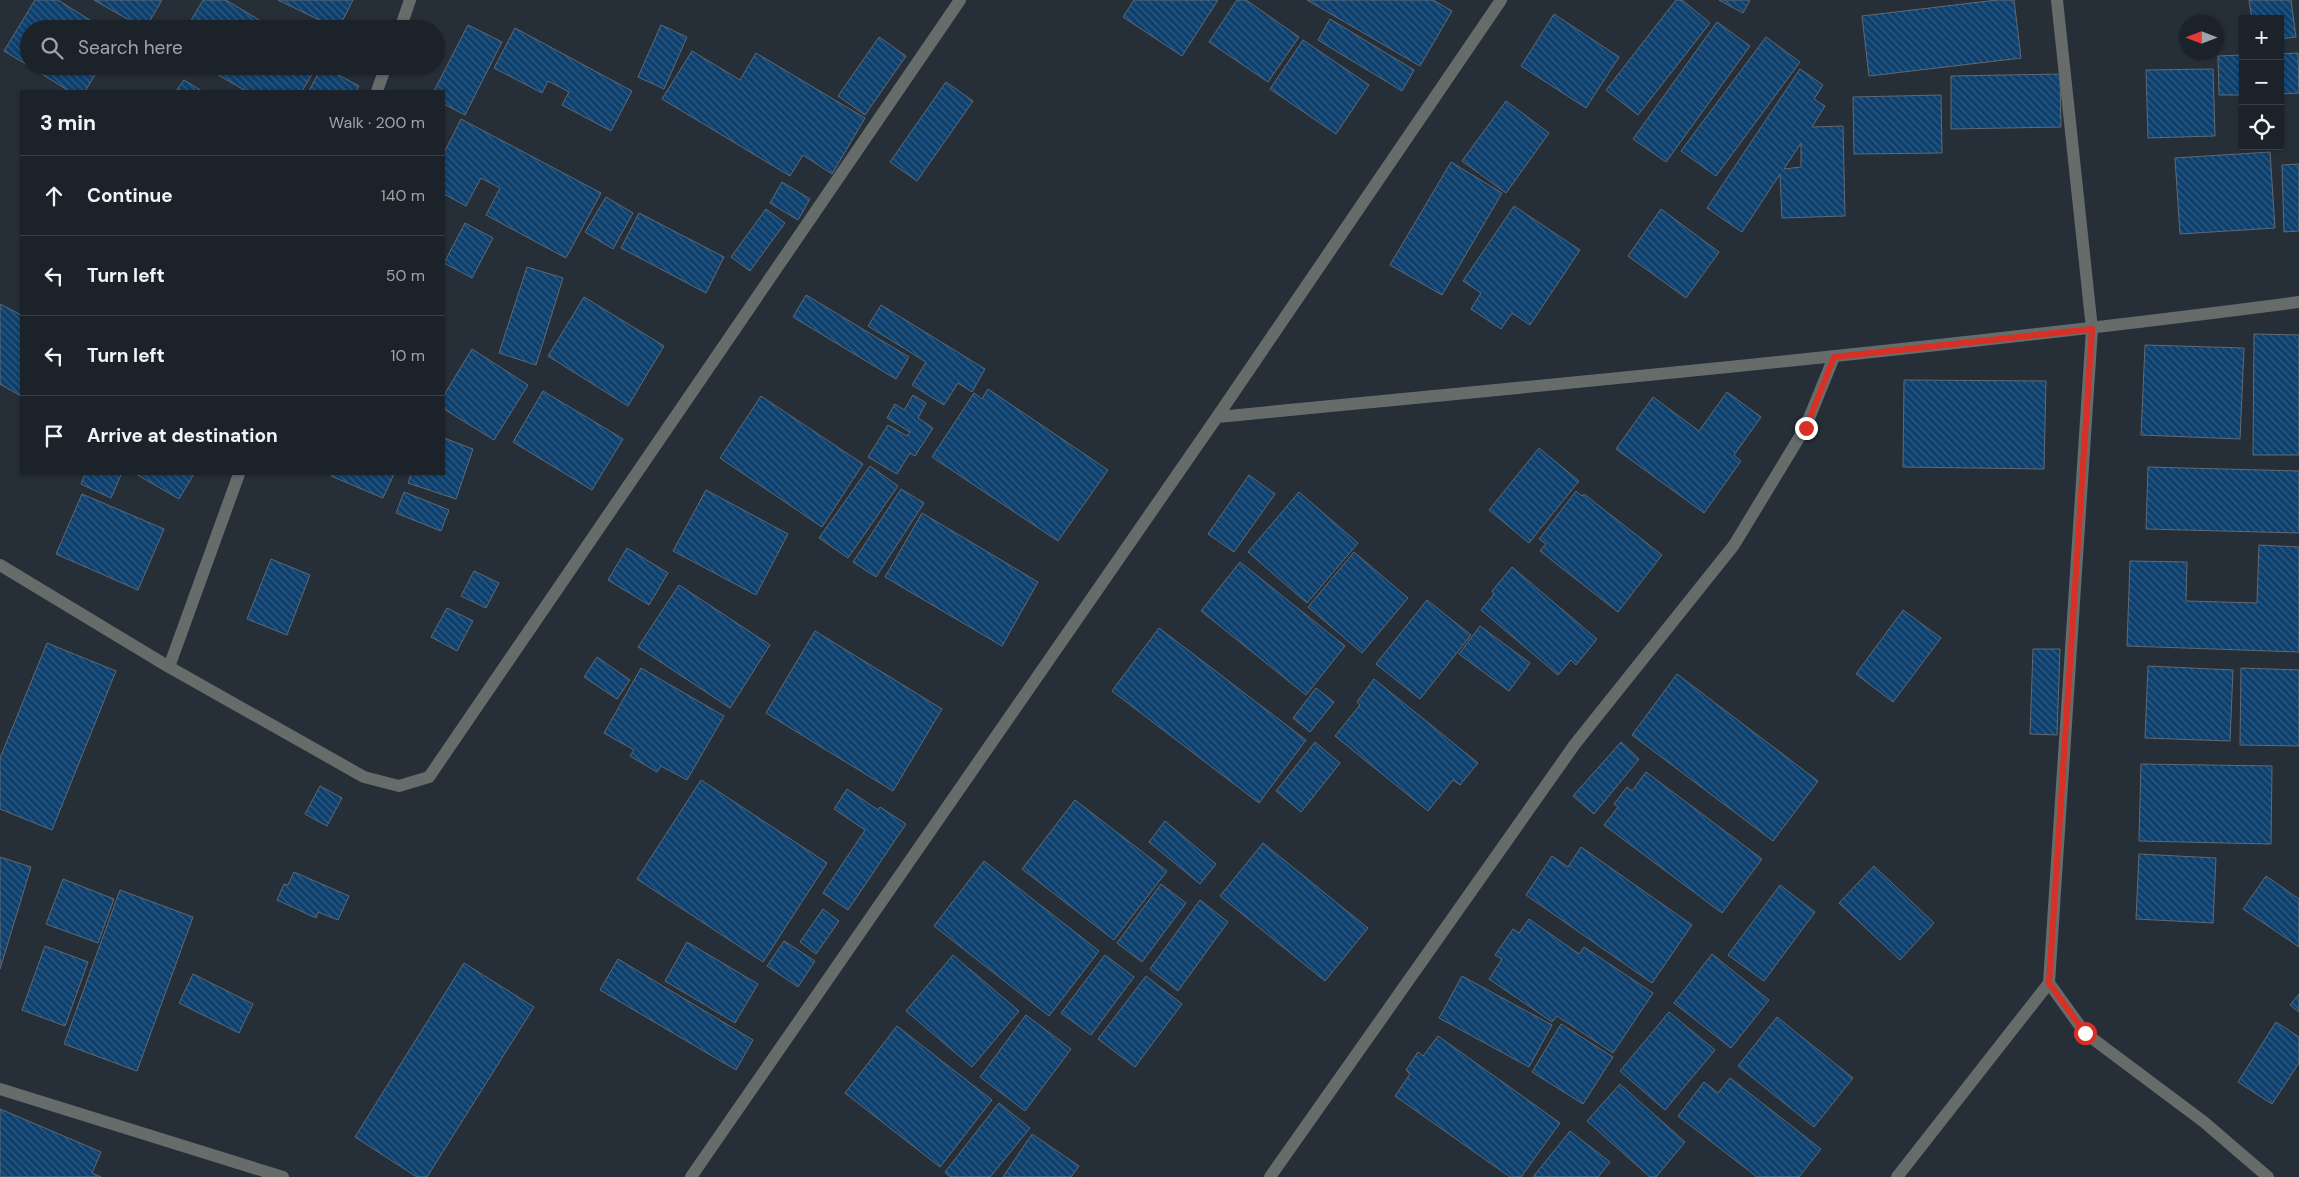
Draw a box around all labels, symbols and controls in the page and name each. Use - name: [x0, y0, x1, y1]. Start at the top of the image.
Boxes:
- north arrow: [2179, 15, 2224, 60]
- map controls: [2239, 15, 2284, 150]
- button: +: [2239, 15, 2284, 60]
- search box: [20, 20, 445, 75]
- icon: search: [38, 34, 66, 62]
- text: Search here: [78, 35, 183, 60]
- button: −: [2239, 60, 2284, 105]
- button: locate: [2239, 105, 2284, 150]
- text: 3 min: [40, 109, 96, 137]
- text: Walk · 200 m: [329, 112, 425, 133]
- icon: ahead: [40, 182, 68, 210]
- text: Continue: [87, 183, 173, 208]
- text: 140 m: [381, 185, 425, 206]
- icon: left: [40, 262, 68, 290]
- text: Turn left: [87, 263, 165, 288]
- text: 50 m: [386, 265, 425, 286]
- icon: left: [40, 342, 68, 370]
- text: Turn left: [87, 343, 165, 368]
- text: 10 m: [391, 345, 425, 366]
- route end: [1795, 417, 1818, 440]
- icon: arrive: [40, 422, 68, 450]
- text: Arrive at destination: [87, 423, 278, 448]
- route start: [2074, 1022, 2097, 1045]

